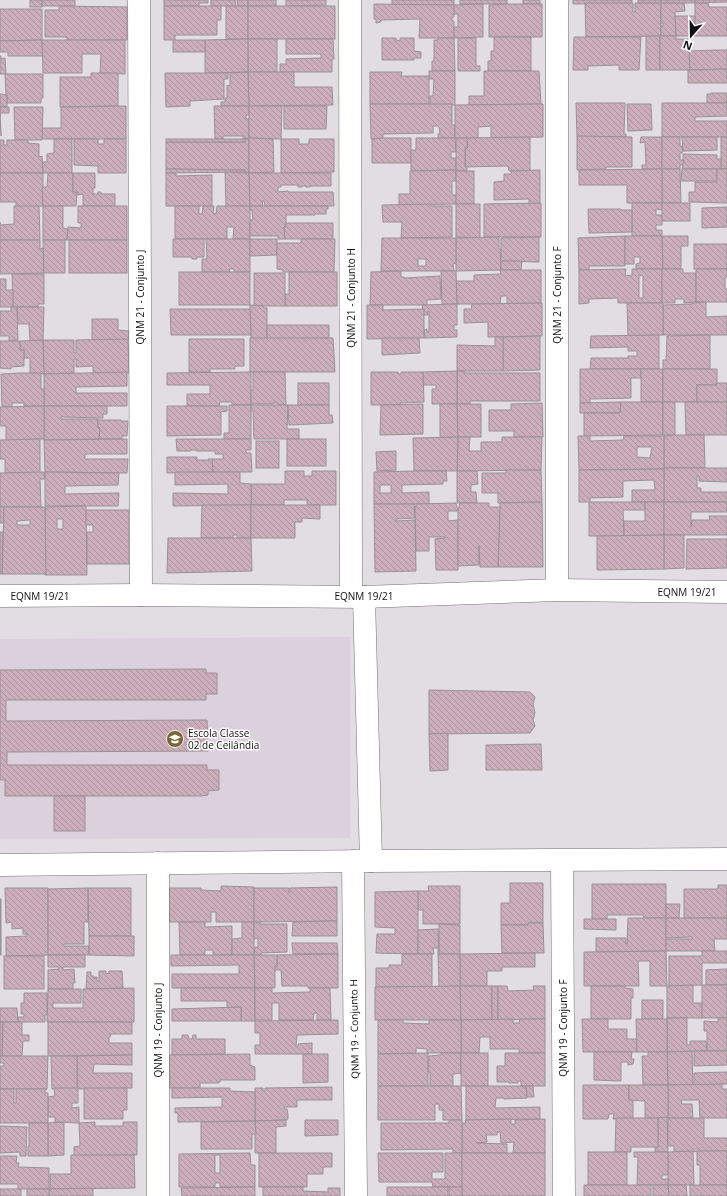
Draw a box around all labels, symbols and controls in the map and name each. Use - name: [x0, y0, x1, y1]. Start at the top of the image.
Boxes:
- north arrow: [671, 16, 711, 56]
- text: N: [681, 37, 694, 54]
- street label: QNM 21 - Conjunto F: [550, 246, 564, 344]
- street label: QNM 21 - Conjunto H: [344, 248, 358, 348]
- street label: QNM 21 - Conjunto J: [133, 250, 147, 344]
- street label: EQNM 19/21: [658, 585, 717, 599]
- street label: EQNM 19/21: [11, 589, 70, 603]
- street label: EQNM 19/21: [335, 589, 394, 603]
- place label: Escola Classe 02 de Ceilândia: [188, 726, 259, 752]
- school or university icon: Escola Classe 02 de Ceilândia: [165, 729, 185, 749]
- street label: QNM 19 - Conjunto H: [346, 979, 362, 1079]
- street label: QNM 19 - Conjunto F: [556, 979, 570, 1077]
- street label: QNM 19 - Conjunto J: [151, 983, 165, 1077]

